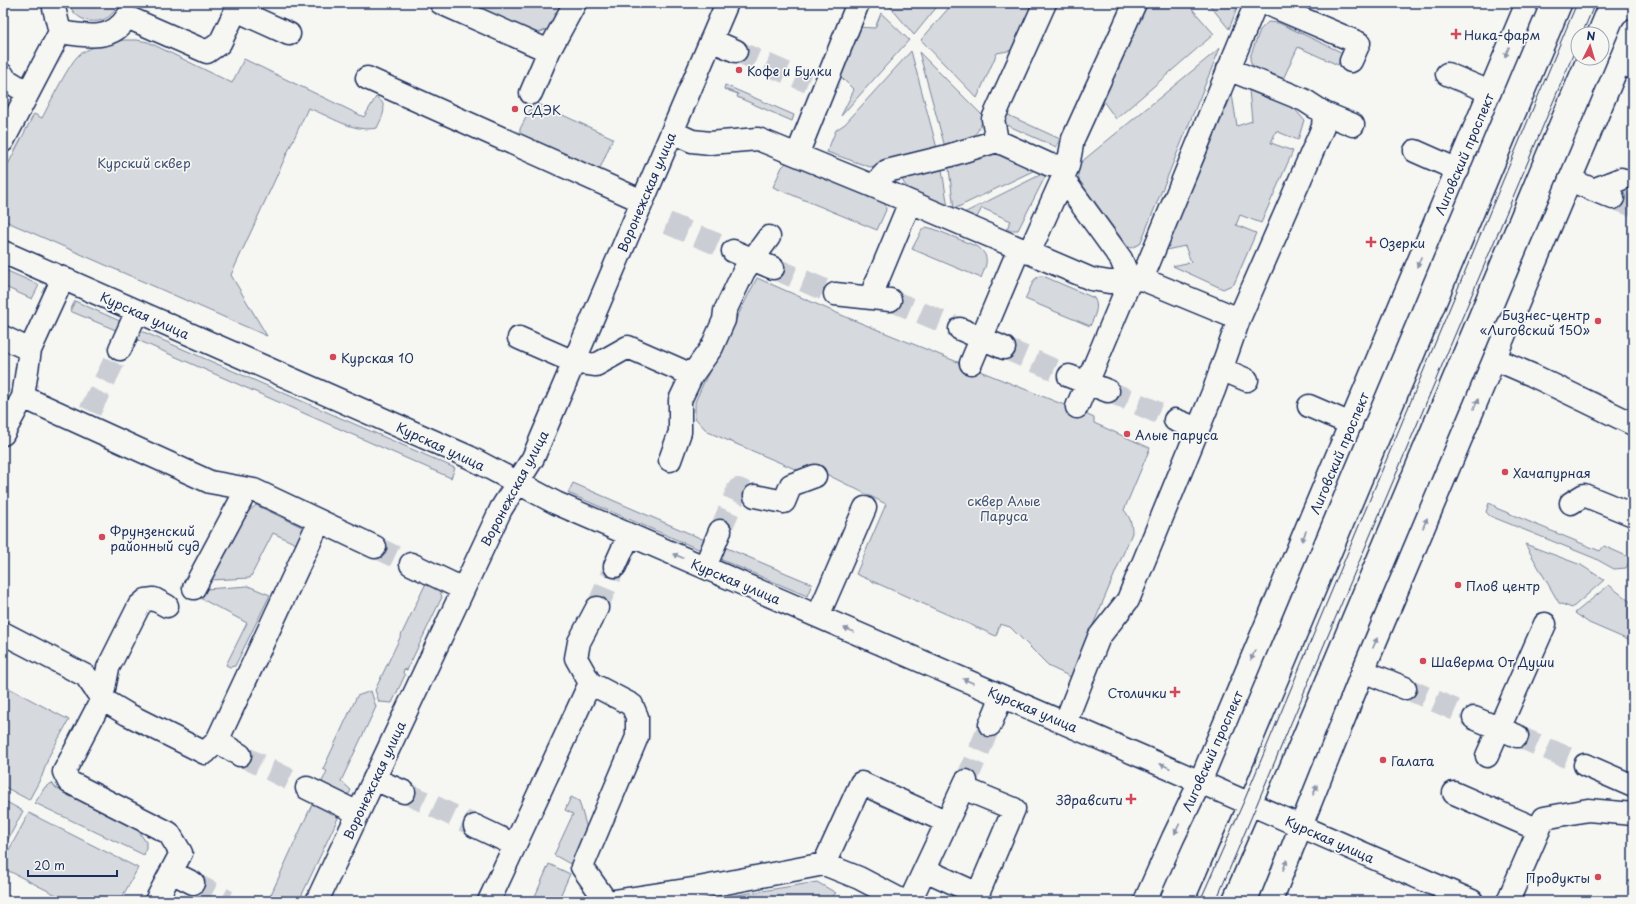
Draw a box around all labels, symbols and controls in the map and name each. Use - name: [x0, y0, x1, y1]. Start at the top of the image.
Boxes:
- place label: Ника-фарм: [1464, 25, 1540, 44]
- north arrow: [1570, 26, 1610, 66]
- text: N: [1586, 27, 1596, 44]
- marker: Ника-фарм: [1451, 29, 1461, 39]
- one-way arrow: [1504, 46, 1510, 57]
- place label: Кофе и Булки: [747, 61, 832, 80]
- marker: Кофе и Булки: [734, 65, 744, 75]
- street label: Лиговский проспект: [1430, 90, 1499, 218]
- place label: СДЭК: [523, 100, 561, 119]
- marker: СДЭК: [510, 104, 520, 114]
- street label: Воронежская улица: [612, 128, 680, 255]
- park label: Курский сквер: [97, 153, 191, 172]
- place label: Озерки: [1379, 233, 1425, 252]
- marker: Озерки: [1366, 237, 1376, 247]
- one-way arrow: [1416, 257, 1422, 268]
- street label: Курская улица: [97, 287, 193, 343]
- place label: Бизнес-центр «Лиговский 150»: [1480, 305, 1590, 339]
- marker: Бизнес-центр «Лиговский 150»: [1593, 316, 1603, 326]
- place label: Курская 10: [341, 348, 414, 367]
- marker: Курская 10: [328, 352, 338, 362]
- street label: Лиговский проспект: [1305, 389, 1374, 517]
- one-way arrow: [1473, 398, 1479, 409]
- street label: Курская улица: [394, 417, 489, 475]
- place label: Алые паруса: [1135, 425, 1219, 444]
- street label: Воронежская улица: [475, 426, 553, 549]
- marker: Алые паруса: [1122, 429, 1132, 439]
- place label: Хачапурная: [1513, 463, 1591, 482]
- marker: Хачапурная: [1500, 467, 1510, 477]
- park label: сквер Алые Паруса: [967, 491, 1041, 525]
- one-way arrow: [1423, 517, 1429, 529]
- place label: Фрунзенский районный суд: [110, 521, 200, 555]
- one-way arrow: [1301, 530, 1307, 541]
- marker: Фрунзенский районный суд: [97, 532, 107, 542]
- one-way arrow: [673, 553, 684, 559]
- street label: Курская улица: [688, 554, 784, 609]
- place label: Плов центр: [1466, 576, 1540, 595]
- marker: Плов центр: [1453, 580, 1463, 590]
- one-way arrow: [843, 627, 854, 633]
- one-way arrow: [1372, 637, 1378, 649]
- one-way arrow: [1250, 650, 1256, 662]
- place label: Шаверма От Души: [1431, 652, 1554, 671]
- marker: Шаверма От Души: [1418, 656, 1428, 666]
- one-way arrow: [962, 678, 974, 684]
- street label: Курская улица: [985, 682, 1081, 737]
- place label: Столички: [1108, 683, 1167, 702]
- marker: Столички: [1170, 687, 1180, 697]
- street label: Лиговский проспект: [1177, 687, 1248, 815]
- street label: Воронежская улица: [338, 717, 410, 842]
- place label: Галата: [1391, 751, 1435, 770]
- marker: Галата: [1378, 755, 1388, 765]
- one-way arrow: [1158, 763, 1170, 769]
- one-way arrow: [1313, 783, 1319, 795]
- place label: Здравсити: [1055, 790, 1123, 809]
- marker: Здравсити: [1126, 794, 1136, 804]
- street label: Курская улица: [1282, 811, 1378, 867]
- one-way arrow: [1174, 824, 1180, 835]
- scale bar: [28, 852, 117, 878]
- text: 20 m: [34, 856, 65, 874]
- one-way arrow: [1283, 858, 1289, 870]
- place label: Продукты: [1526, 868, 1590, 887]
- marker: Продукты: [1593, 872, 1603, 882]

